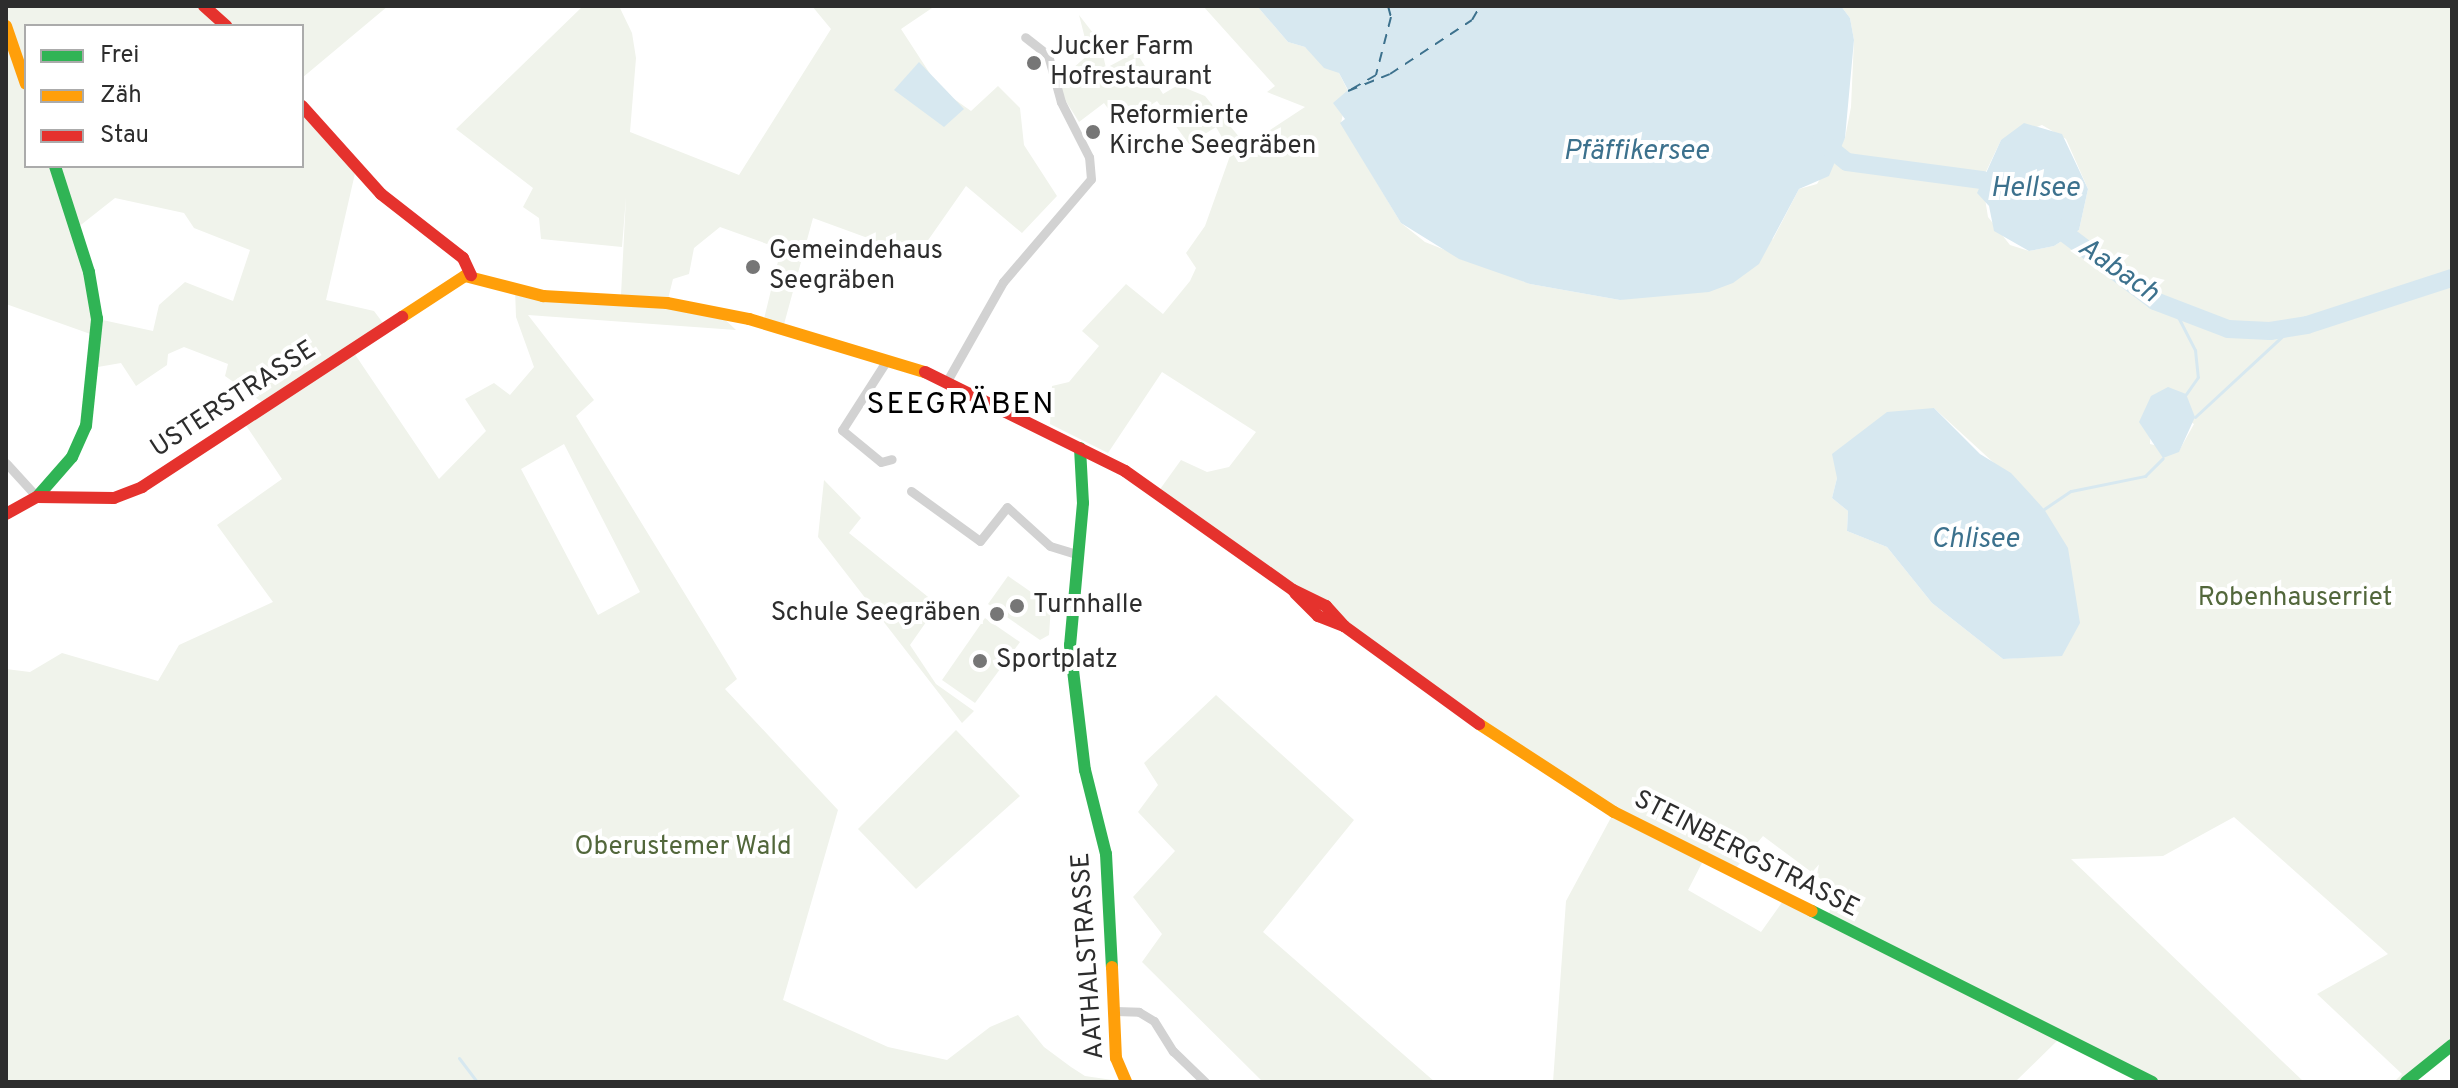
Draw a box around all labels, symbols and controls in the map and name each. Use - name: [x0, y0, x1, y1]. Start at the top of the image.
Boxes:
- legend: [24, 24, 304, 168]
- place label: Jucker Farm Hofrestaurant: [1050, 32, 1212, 94]
- text: Frei: [100, 41, 139, 71]
- marker: Jucker Farm Hofrestaurant: [1025, 54, 1043, 72]
- text: Zäh: [100, 81, 142, 111]
- place label: Reformierte Kirche Seegräben: [1109, 101, 1316, 162]
- text: Stau: [100, 121, 149, 151]
- marker: Reformierte Kirche Seegräben: [1084, 123, 1102, 141]
- water label: Pfäffikersee: [1563, 135, 1709, 169]
- water label: Hellsee: [1991, 172, 2079, 206]
- water label: Aabach: [2071, 231, 2165, 311]
- place label: Gemeindehaus Seegräben: [769, 236, 943, 298]
- marker: Gemeindehaus Seegräben: [744, 258, 762, 276]
- street label: USTERSTRASSE: [145, 335, 323, 465]
- district label: SEEGRÄBEN: [867, 388, 1055, 424]
- water label: Chlisee: [1931, 523, 2019, 557]
- park label: Robenhauserriet: [2198, 583, 2392, 615]
- place label: Turnhalle: [1033, 590, 1143, 622]
- marker: Turnhalle: [1008, 597, 1026, 615]
- place label: Schule Seegräben: [771, 598, 981, 630]
- marker: Schule Seegräben: [988, 605, 1006, 623]
- place label: Sportplatz: [996, 645, 1118, 677]
- marker: Sportplatz: [971, 652, 989, 670]
- street label: STEINBERGSTRASSE: [1628, 785, 1864, 925]
- park label: Oberustemer Wald: [574, 832, 792, 864]
- street label: AATHALSTRASSE: [1066, 852, 1112, 1060]

